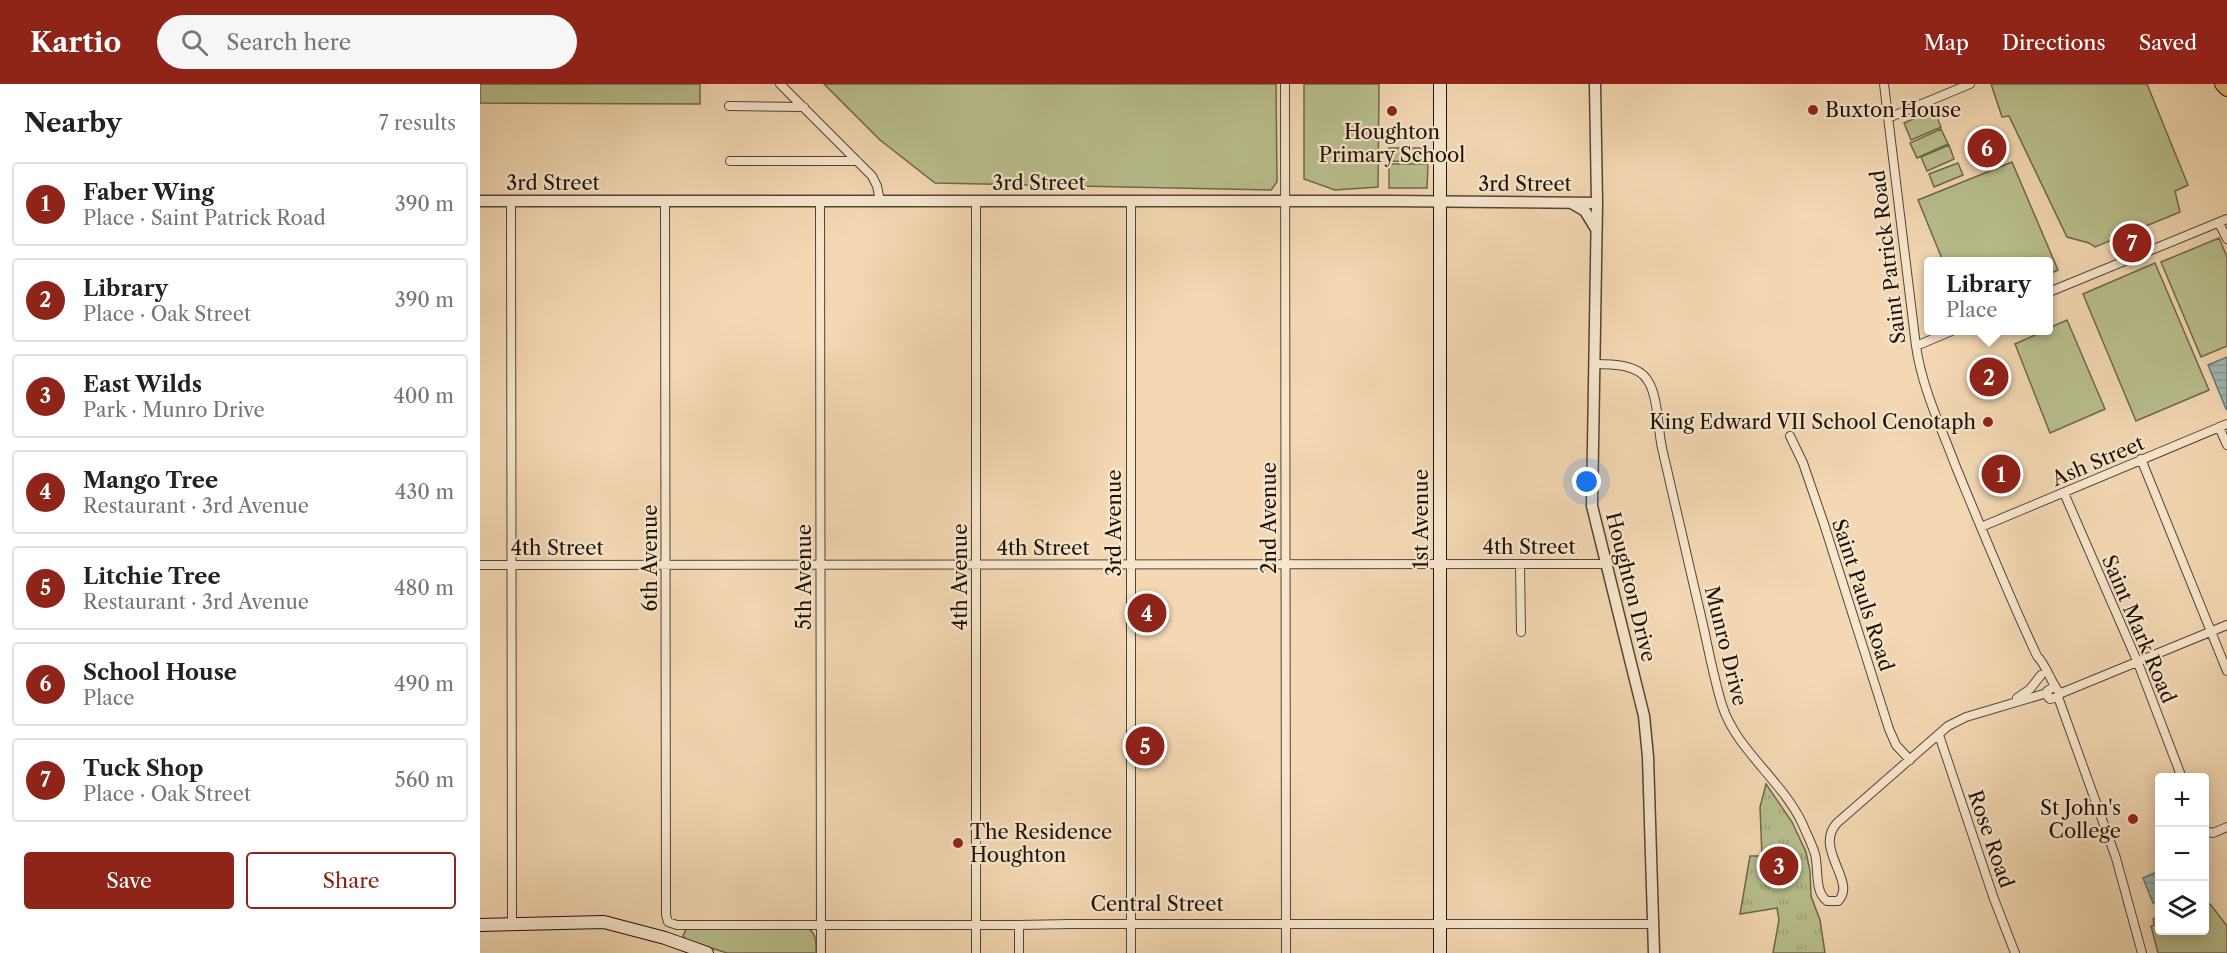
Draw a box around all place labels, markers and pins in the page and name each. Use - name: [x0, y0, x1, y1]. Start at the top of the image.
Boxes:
- place label: Buxton House: [1825, 98, 1961, 122]
- marker: Buxton House: [1806, 103, 1820, 117]
- marker: Houghton Primary School: [1385, 104, 1399, 118]
- place label: Houghton Primary School: [1319, 120, 1465, 167]
- pin: 6: [1968, 126, 2006, 170]
- pin: 7: [2112, 220, 2152, 266]
- pin: 2: [1970, 354, 2008, 400]
- place label: King Edward VII School Cenotaph: [1649, 410, 1976, 434]
- marker: King Edward VII School Cenotaph: [1981, 415, 1995, 429]
- pin: 1: [1982, 452, 2020, 496]
- pin: 4: [1128, 590, 1166, 636]
- pin: 5: [1126, 724, 1164, 768]
- place label: St John's College: [2040, 796, 2121, 843]
- marker: St John's College: [2126, 812, 2140, 826]
- place label: The Residence Houghton: [970, 820, 1112, 867]
- marker: The Residence Houghton: [951, 836, 965, 850]
- pin: 3: [1760, 844, 1798, 888]

